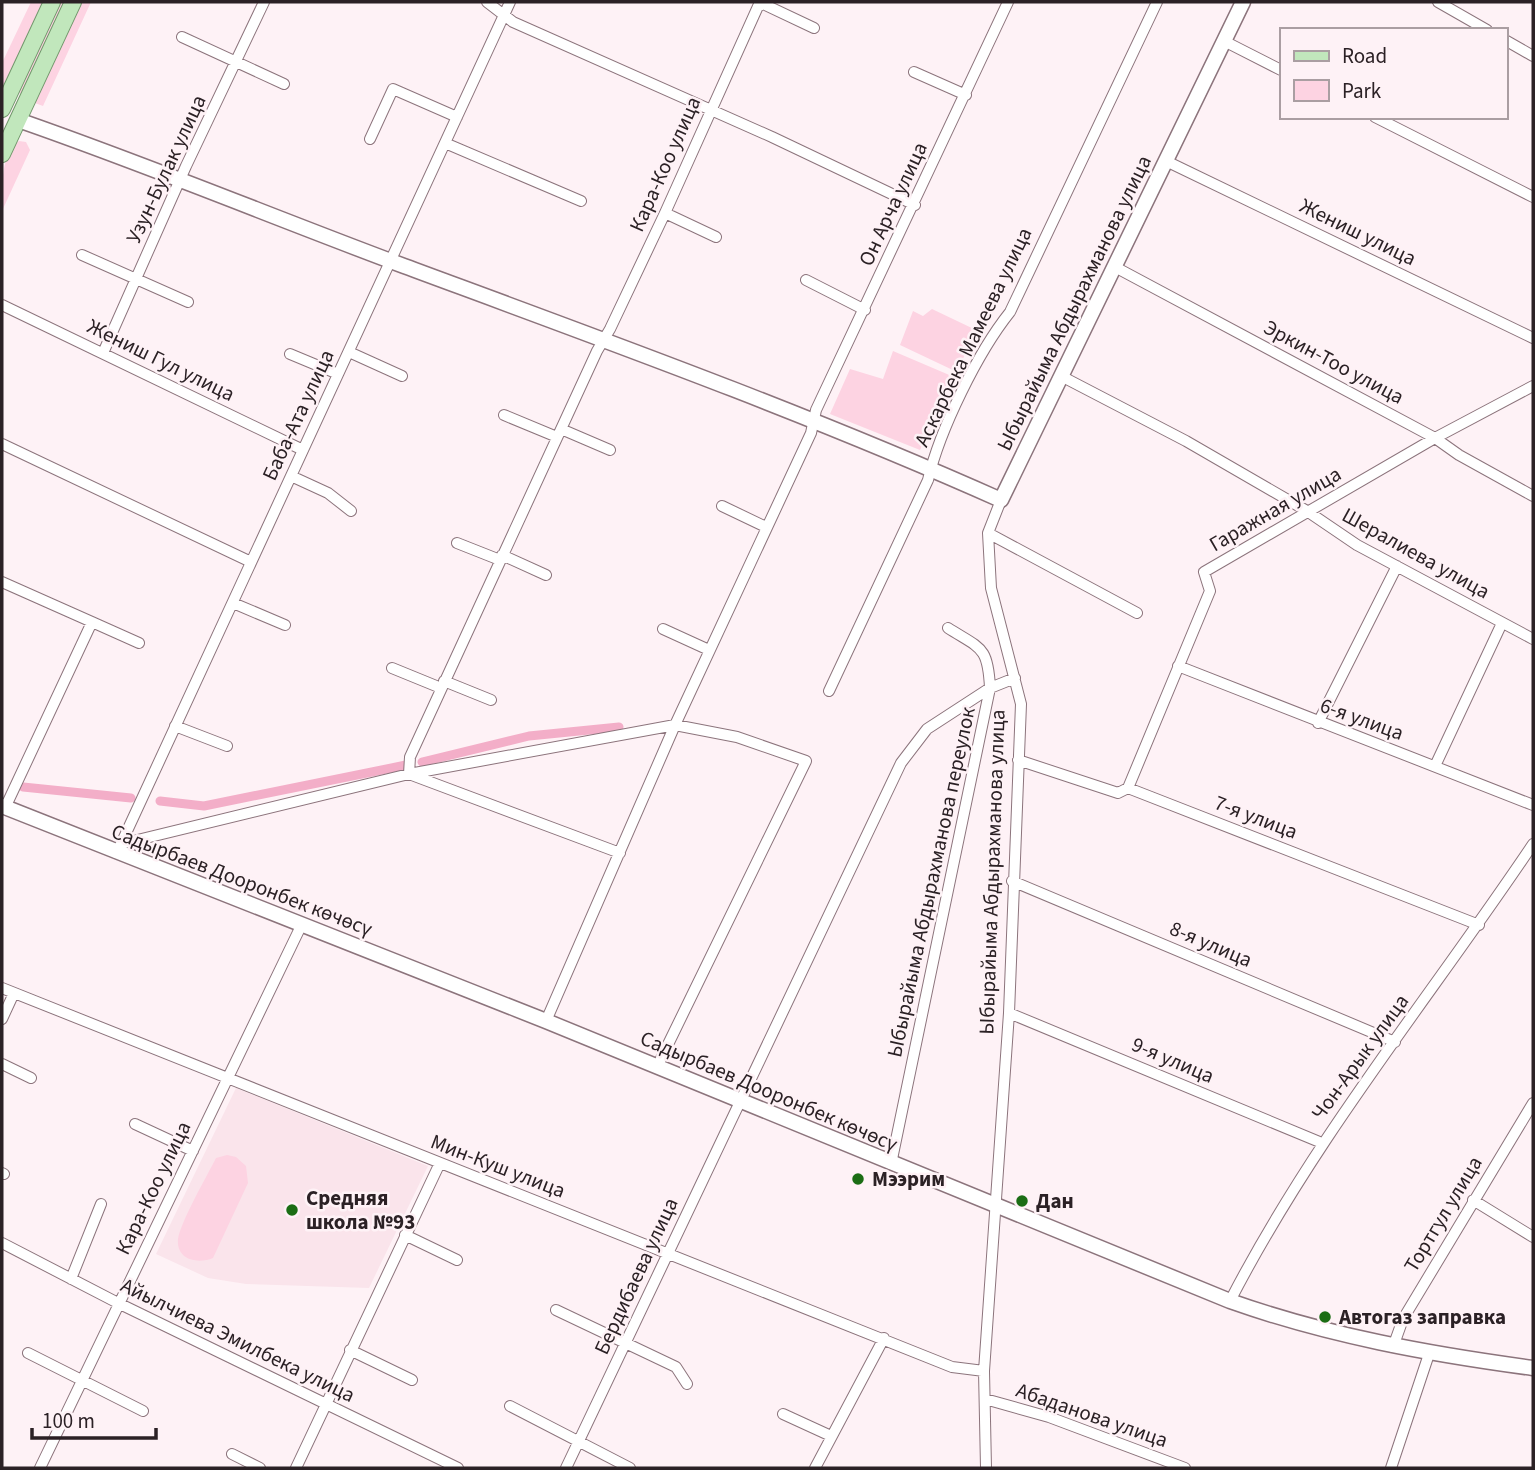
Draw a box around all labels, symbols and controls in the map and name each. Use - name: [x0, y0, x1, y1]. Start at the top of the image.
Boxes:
- legend: [1280, 28, 1507, 119]
- text: Road: [1342, 41, 1387, 71]
- text: Park: [1342, 76, 1382, 106]
- street label: Узун-Булак улица: [118, 90, 214, 248]
- street label: Кара-Коо улица: [622, 92, 708, 236]
- street label: Он Арча улица: [851, 137, 935, 271]
- street label: Ыбырайыма Абдырахманова улица: [989, 150, 1159, 456]
- street label: Жениш улица: [1295, 191, 1421, 273]
- street label: Аскарбека Мамеева улица: [907, 222, 1039, 452]
- street label: Жениш Гул улица: [82, 311, 240, 409]
- street label: Эркин-Тоо улица: [1258, 312, 1410, 412]
- street label: Баба-Ата улица: [255, 345, 341, 485]
- street label: Гаражная улица: [1203, 459, 1347, 559]
- street label: Шералиева улица: [1337, 500, 1495, 606]
- street label: 6-я улица: [1316, 690, 1408, 748]
- street label: Ыбырайыма Абдырахманова переулок: [879, 704, 983, 1060]
- street label: Ыбырайыма Абдырахманова улица: [971, 709, 1013, 1035]
- street label: 7-я улица: [1210, 787, 1302, 847]
- street label: Садырбаев Дооронбек көчөсү: [107, 816, 377, 944]
- street label: 8-я улица: [1165, 913, 1257, 975]
- street label: Чон-Арык улица: [1304, 988, 1416, 1126]
- street label: Садырбаев Дооронбек көчөсү: [636, 1023, 903, 1159]
- street label: 9-я улица: [1127, 1029, 1219, 1091]
- street label: Кара-Коо улица: [108, 1116, 198, 1260]
- street label: Мин-Куш улица: [426, 1127, 570, 1205]
- street label: Тортгул улица: [1396, 1150, 1490, 1278]
- place label: Мээрим: [872, 1164, 945, 1194]
- marker: Мээрим: [850, 1171, 866, 1187]
- place label: Средняя школа №93: [306, 1183, 415, 1237]
- place label: Дан: [1036, 1186, 1074, 1216]
- street label: Бердибаева улица: [586, 1193, 686, 1359]
- marker: Дан: [1014, 1193, 1030, 1209]
- marker: Средняя школа №93: [284, 1202, 300, 1218]
- street label: Айылчиева Эмилбека улица: [116, 1270, 360, 1410]
- place label: Автогаз заправка: [1338, 1302, 1506, 1332]
- marker: Автогаз заправка: [1317, 1309, 1333, 1325]
- street label: Абаданова улица: [1012, 1375, 1172, 1455]
- scale bar: [32, 1396, 156, 1440]
- text: 100 m: [42, 1406, 95, 1436]

